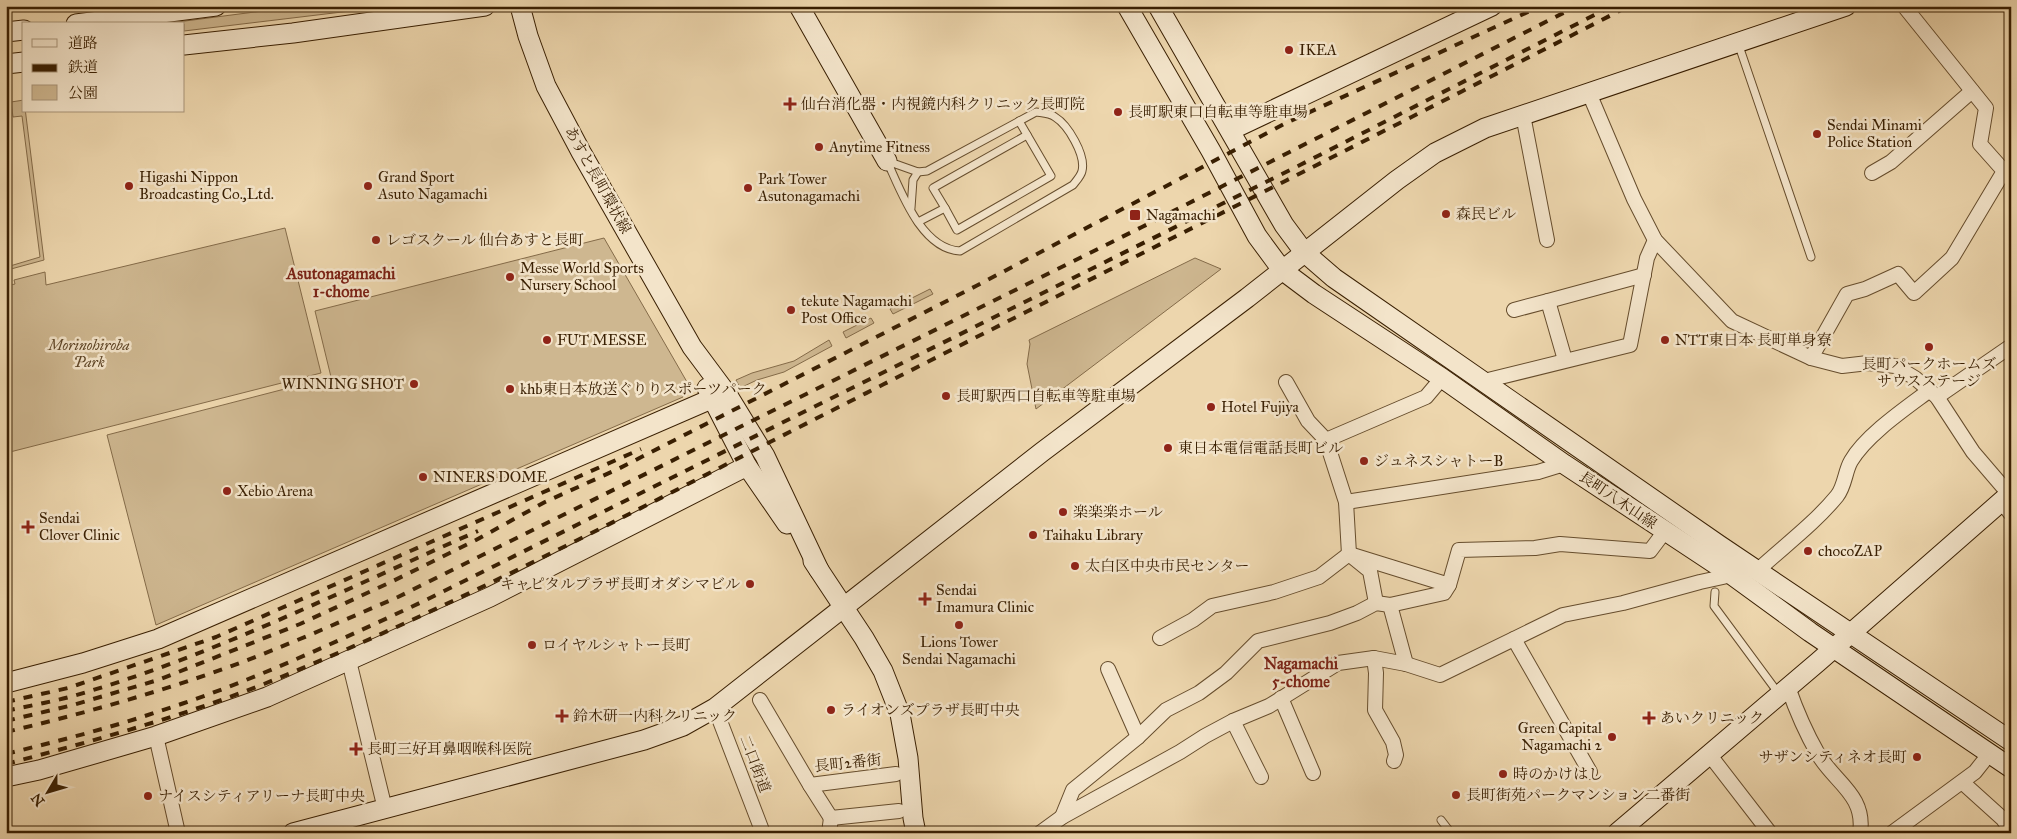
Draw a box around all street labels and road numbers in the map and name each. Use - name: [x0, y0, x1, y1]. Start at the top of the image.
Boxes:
- street label: あすと長町環状線: [561, 123, 635, 237]
- street label: 長町八木山線: [1576, 467, 1660, 533]
- street label: 二口街道: [736, 733, 774, 795]
- street label: 長町2番街: [814, 751, 882, 775]

